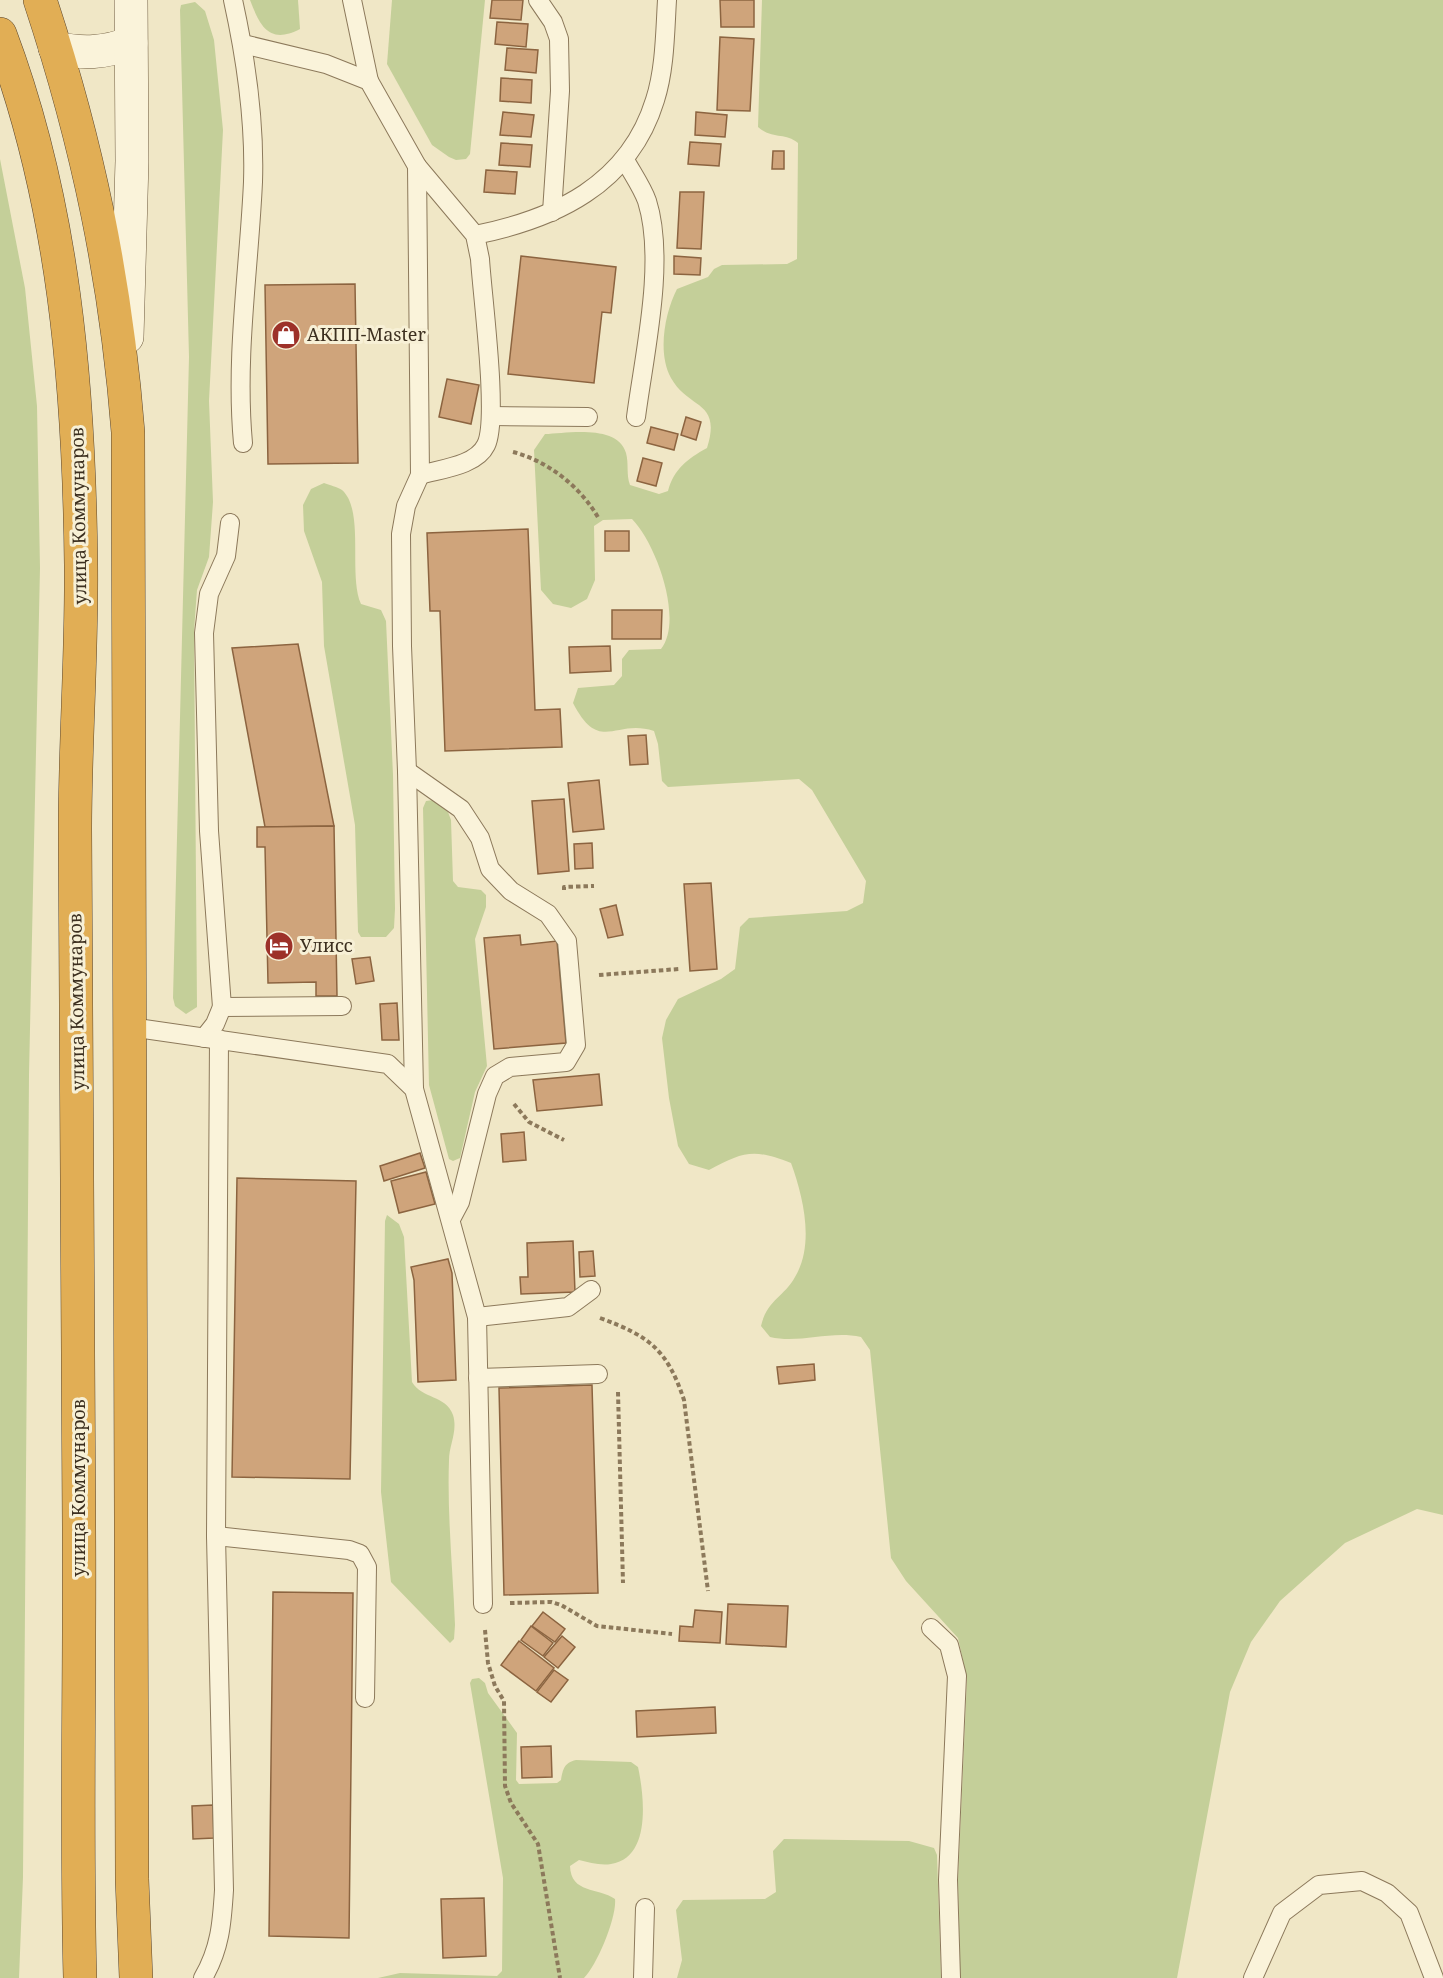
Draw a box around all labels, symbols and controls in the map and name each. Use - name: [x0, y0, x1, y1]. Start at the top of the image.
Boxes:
- shop icon: АКПП-Master: [270, 319, 302, 351]
- place label: АКПП-Master: [307, 322, 426, 346]
- street label: улица Коммунаров: [64, 427, 92, 605]
- street label: улица Коммунаров: [62, 913, 90, 1091]
- hotel icon: Улисс: [263, 930, 295, 962]
- place label: Улисс: [300, 933, 353, 957]
- street label: улица Коммунаров: [66, 1399, 90, 1577]

